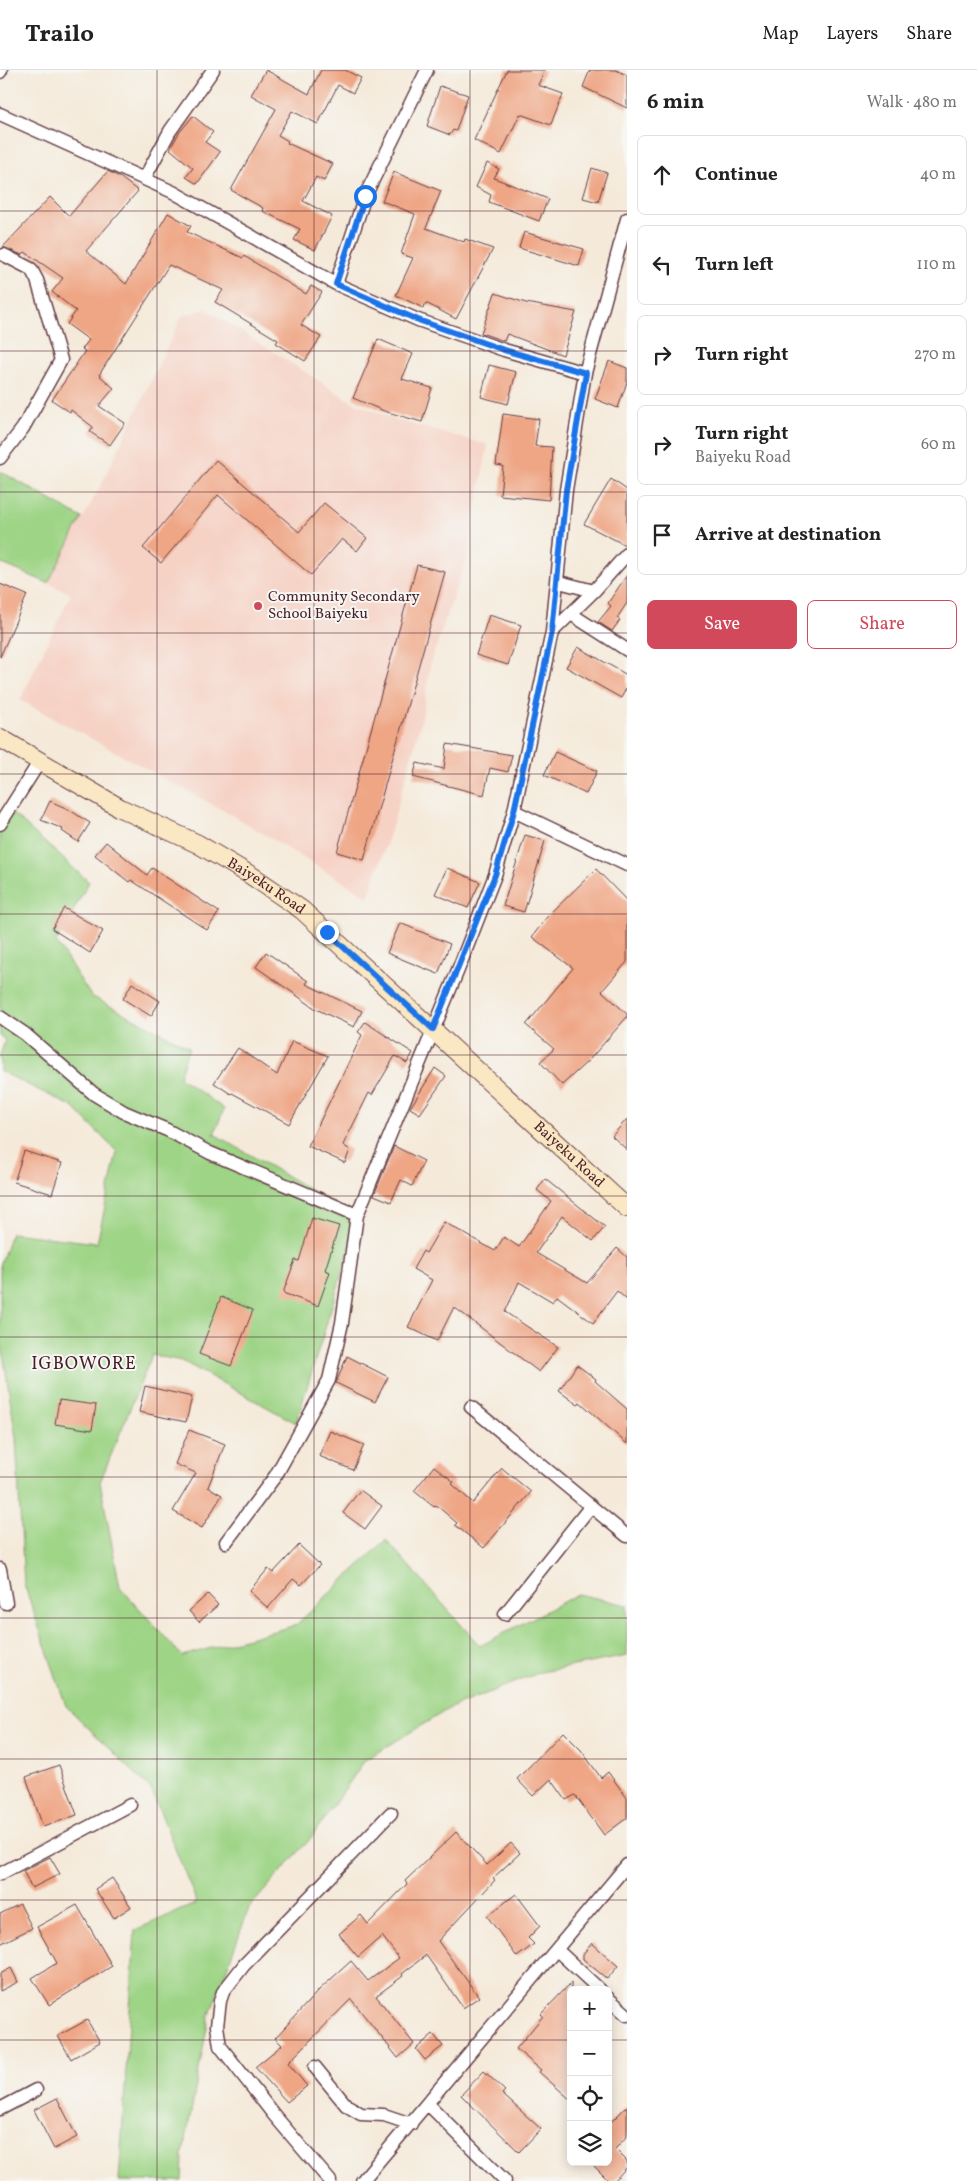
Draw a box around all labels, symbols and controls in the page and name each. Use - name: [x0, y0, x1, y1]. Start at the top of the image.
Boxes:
- text: Trailo: [25, 18, 94, 52]
- text: Map: [762, 22, 798, 47]
- text: Layers: [826, 22, 878, 47]
- text: Share: [906, 22, 952, 47]
- text: 6 min: [647, 88, 704, 117]
- text: Walk · 480 m: [867, 92, 957, 114]
- icon: ahead: [648, 161, 676, 189]
- text: Continue: [695, 162, 778, 188]
- text: 40 m: [920, 164, 956, 186]
- route start: [354, 185, 377, 208]
- icon: left: [648, 251, 676, 279]
- text: Turn left: [695, 252, 774, 278]
- text: 110 m: [917, 254, 956, 276]
- icon: right: [648, 341, 676, 369]
- text: Turn right: [695, 342, 788, 368]
- text: 270 m: [914, 344, 956, 366]
- text: Turn right: [695, 421, 788, 447]
- icon: right: [648, 431, 676, 459]
- text: 60 m: [921, 434, 956, 456]
- text: Baiyeku Road: [695, 447, 791, 469]
- icon: arrive: [648, 521, 676, 549]
- text: Arrive at destination: [695, 522, 881, 548]
- place label: Community Secondary School Baiyeku: [268, 587, 420, 625]
- marker: Community Secondary School Baiyeku: [252, 600, 264, 612]
- button: Save: [647, 600, 797, 649]
- button: Share: [807, 600, 957, 649]
- street label: Baiyeku Road: [223, 853, 310, 920]
- route end: [316, 921, 339, 944]
- street label: Baiyeku Road: [528, 1116, 609, 1193]
- district label: IGBOWORE: [31, 1352, 137, 1377]
- map controls: [567, 1986, 612, 2166]
- button: +: [567, 1986, 612, 2031]
- button: −: [567, 2031, 612, 2076]
- button: locate: [567, 2076, 612, 2121]
- button: layers: [567, 2121, 612, 2166]

